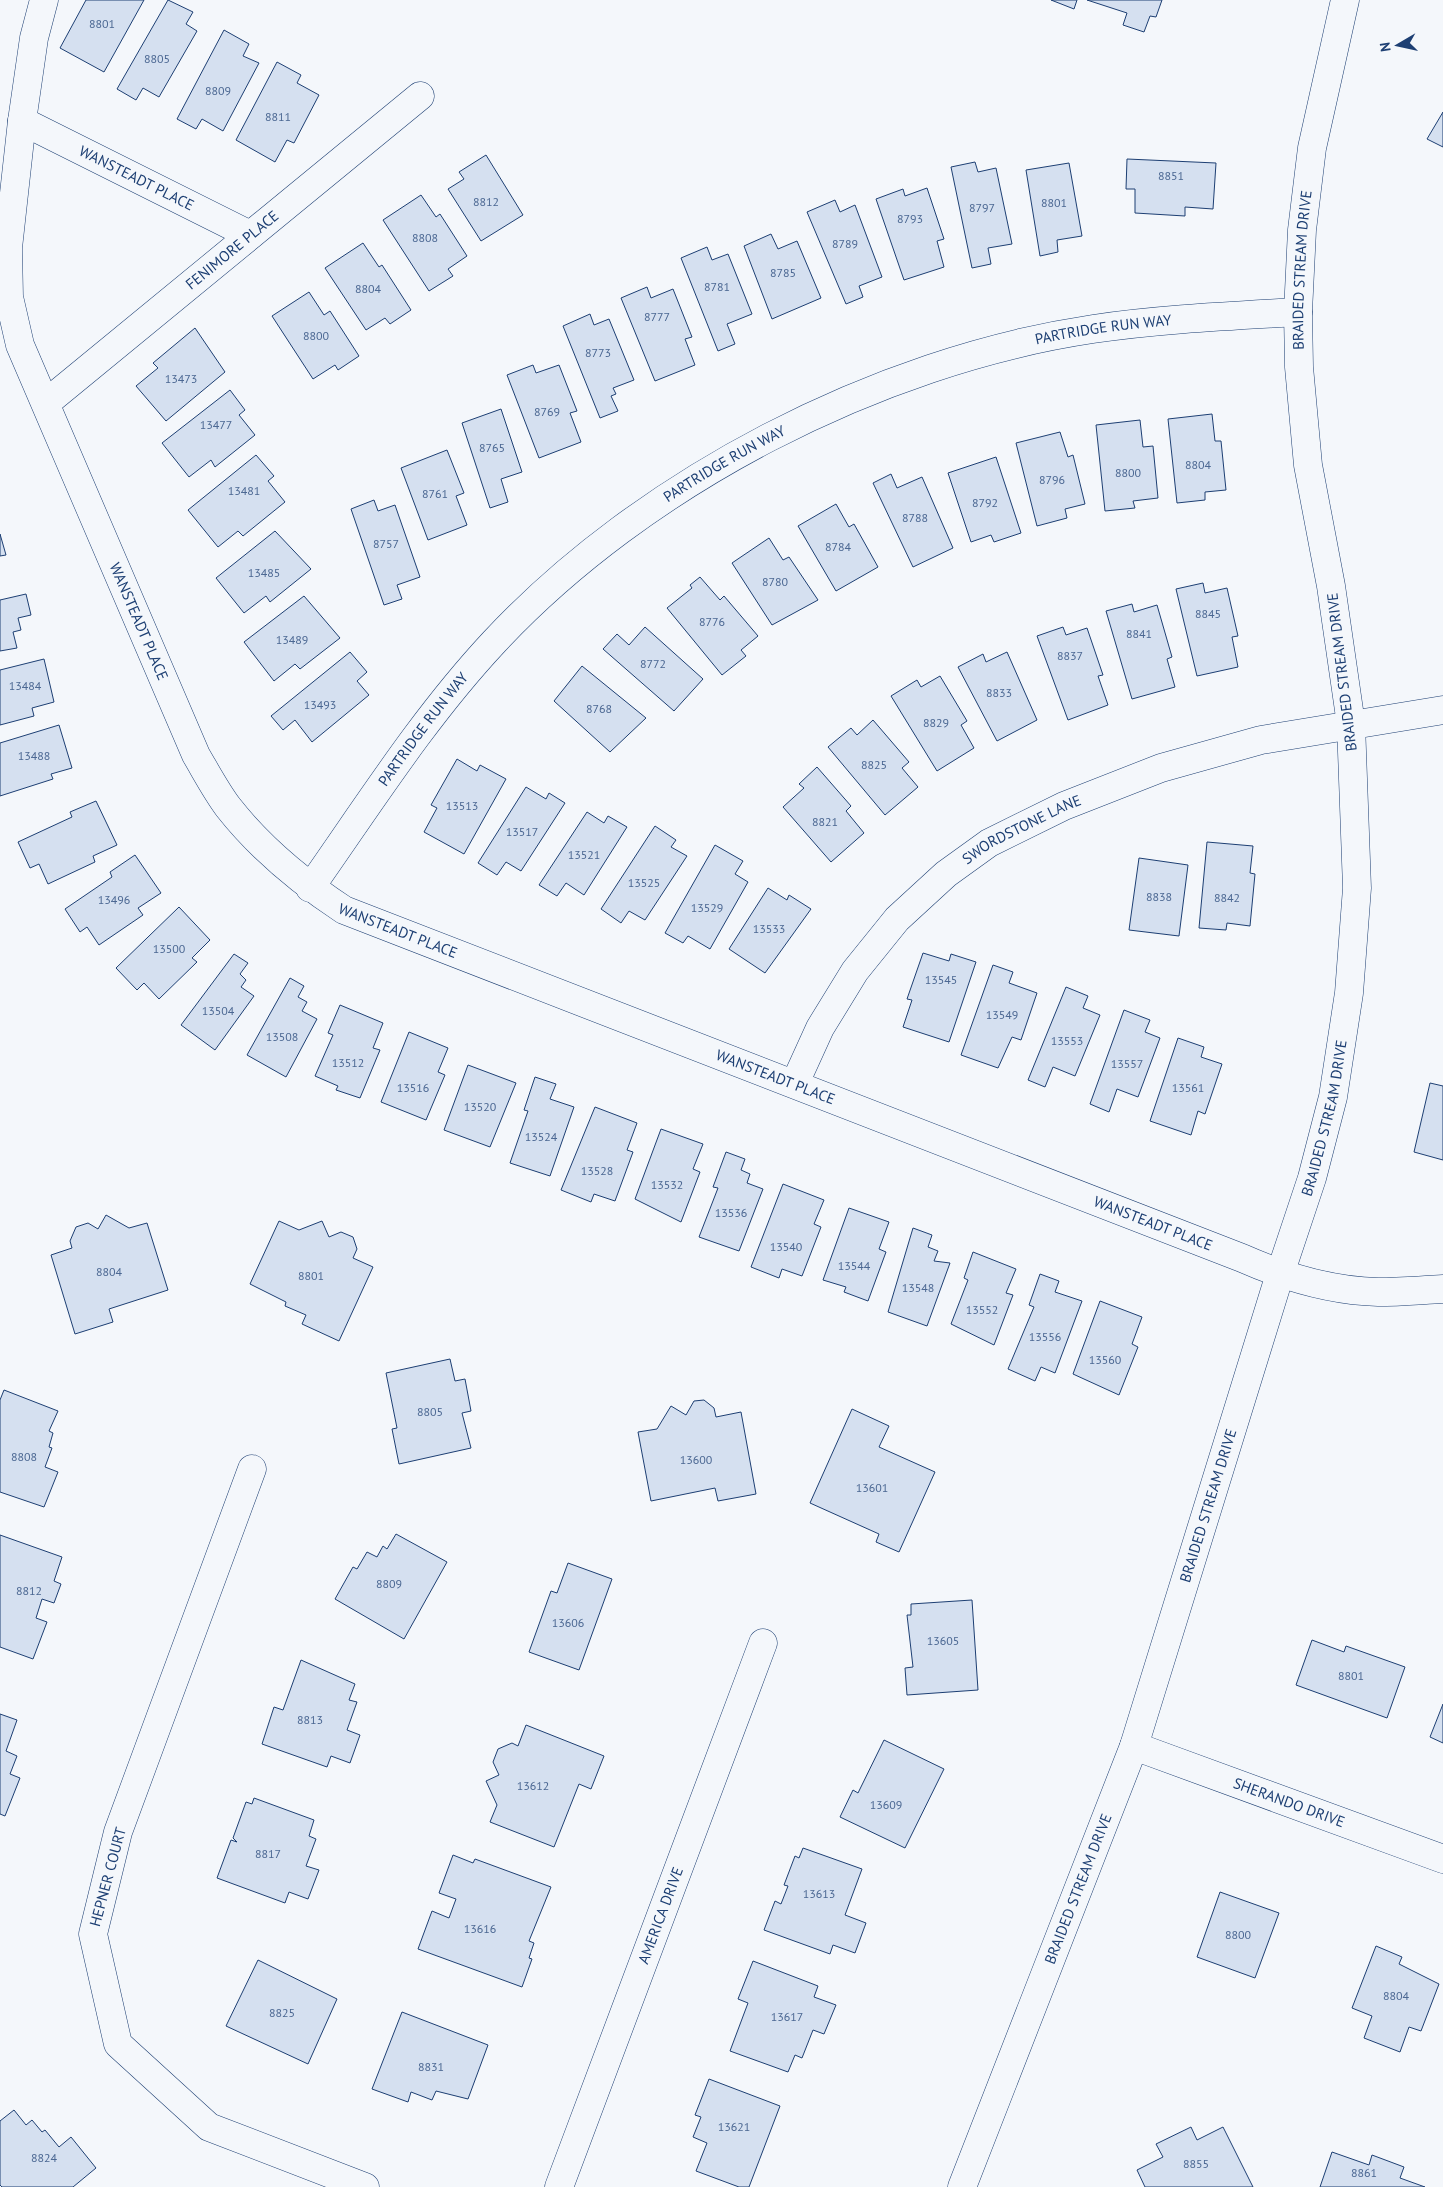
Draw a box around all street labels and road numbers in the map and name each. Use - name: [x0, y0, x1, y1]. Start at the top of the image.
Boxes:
- street label: WANSTEADT PLACE: [76, 141, 197, 215]
- street label: BRAIDED STREAM DRIVE: [1288, 189, 1316, 350]
- street label: FENIMORE PLACE: [182, 206, 282, 293]
- street label: PARTRIDGE RUN WAY: [1033, 310, 1173, 348]
- street label: PARTRIDGE RUN WAY: [660, 420, 789, 506]
- street label: WANSTEADT PLACE: [106, 560, 173, 683]
- street label: BRAIDED STREAM DRIVE: [1322, 592, 1361, 752]
- street label: PARTRIDGE RUN WAY: [374, 668, 472, 789]
- street label: SWORDSTONE LANE: [958, 790, 1084, 868]
- street label: WANSTEADT PLACE: [336, 899, 460, 962]
- street label: BRAIDED STREAM DRIVE: [1297, 1039, 1351, 1198]
- street label: WANSTEADT PLACE: [713, 1045, 838, 1108]
- street label: WANSTEADT PLACE: [1091, 1191, 1216, 1255]
- street label: BRAIDED STREAM DRIVE: [1175, 1426, 1241, 1585]
- street label: SHERANDO DRIVE: [1231, 1773, 1348, 1831]
- street label: BRAIDED STREAM DRIVE: [1040, 1811, 1116, 1967]
- street label: HEPNER COURT: [85, 1824, 130, 1929]
- street label: AMERICA DRIVE: [634, 1864, 687, 1966]

